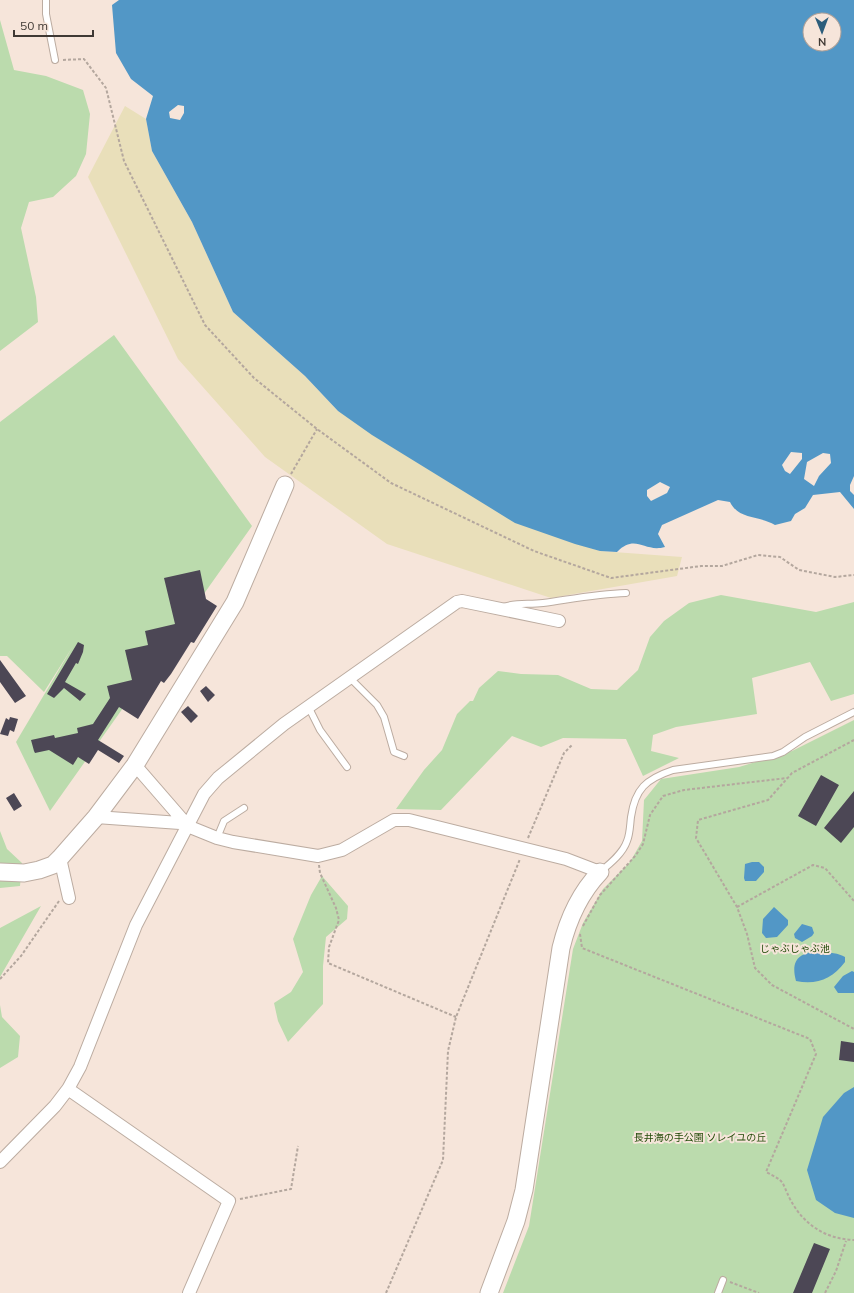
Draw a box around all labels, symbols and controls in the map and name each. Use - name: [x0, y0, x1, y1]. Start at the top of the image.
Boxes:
- scale bar: [14, 12, 93, 38]
- north arrow: [802, 12, 842, 52]
- text: 50 m: [20, 18, 48, 33]
- text: N: [818, 35, 826, 49]
- park label: じゃぶじゃぶ池: [760, 942, 830, 955]
- park label: 長井海の手公園 ソレイユの丘: [634, 1131, 766, 1144]

